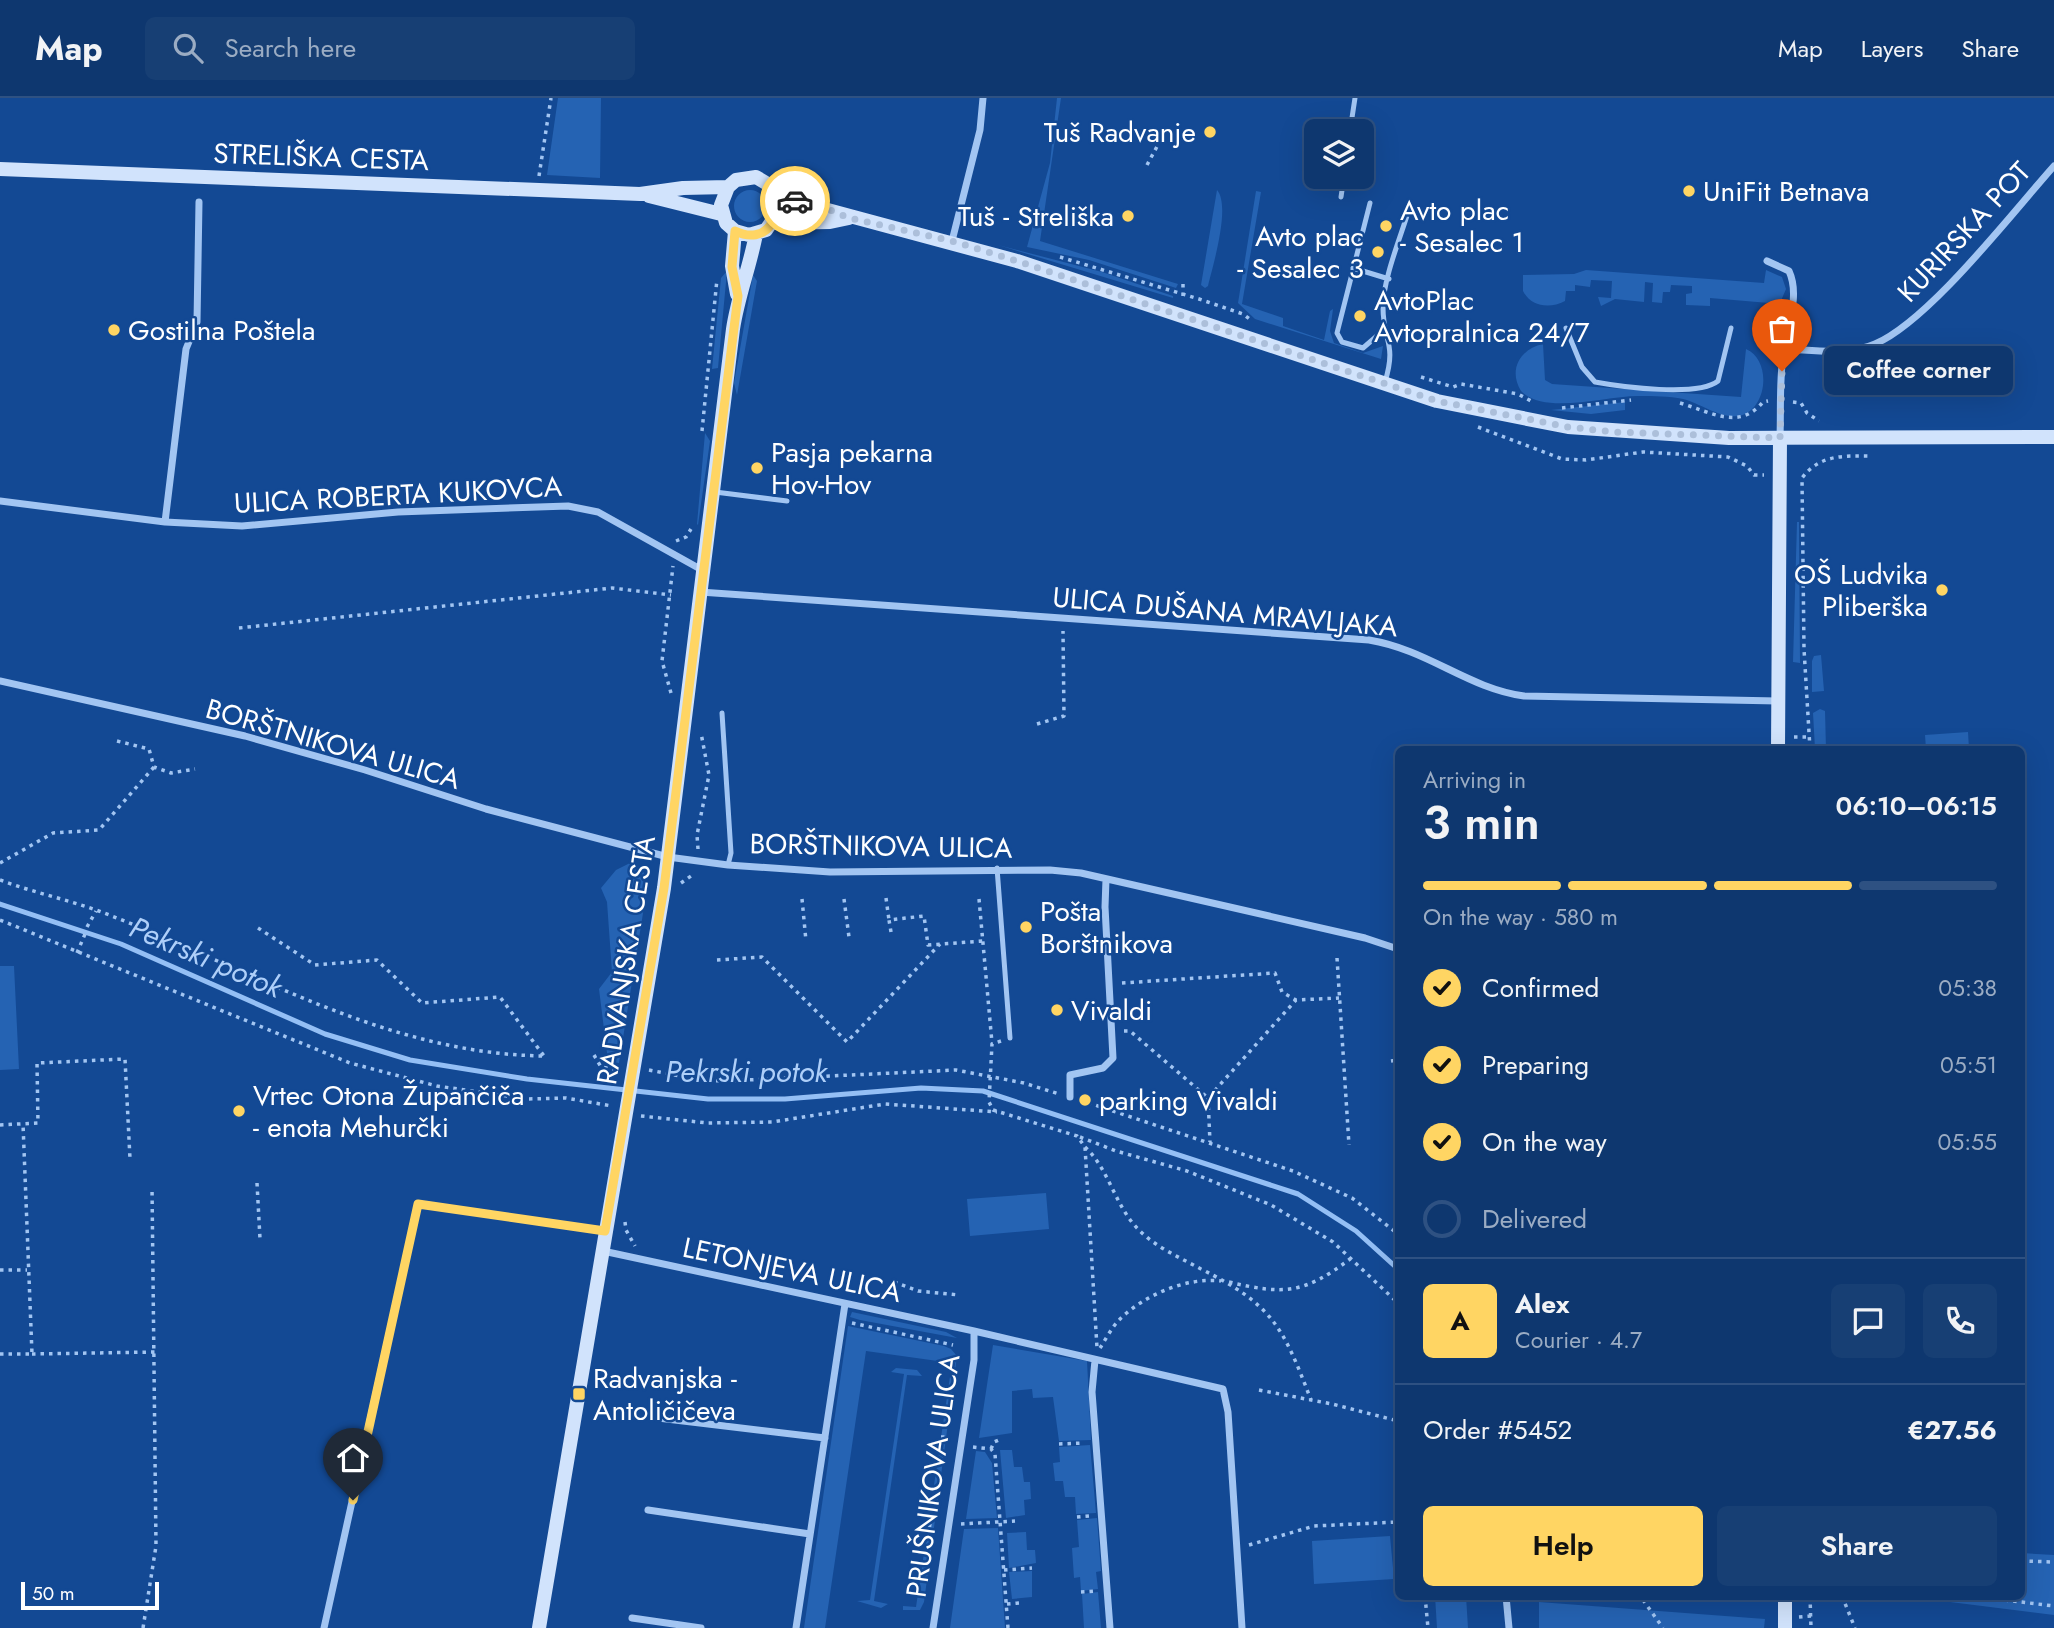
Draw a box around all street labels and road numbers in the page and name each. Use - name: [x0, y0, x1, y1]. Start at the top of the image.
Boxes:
- street label: STRELIŠKA CESTA: [213, 133, 430, 181]
- street label: KURIRSKA POT: [1888, 152, 2040, 312]
- street label: ULICA ROBERTA KUKOVCA: [233, 466, 564, 524]
- street label: ULICA DUŠANA MRAVLJAKA: [1051, 576, 1400, 648]
- street label: BORŠTNIKOVA ULICA: [201, 688, 465, 800]
- street label: BORŠTNIKOVA ULICA: [749, 823, 1013, 869]
- street label: RADVANJSKA CESTA: [586, 832, 666, 1087]
- street label: LETONJEVA ULICA: [679, 1227, 906, 1313]
- street label: PRUŠNIKOVA ULICA: [896, 1351, 970, 1600]

